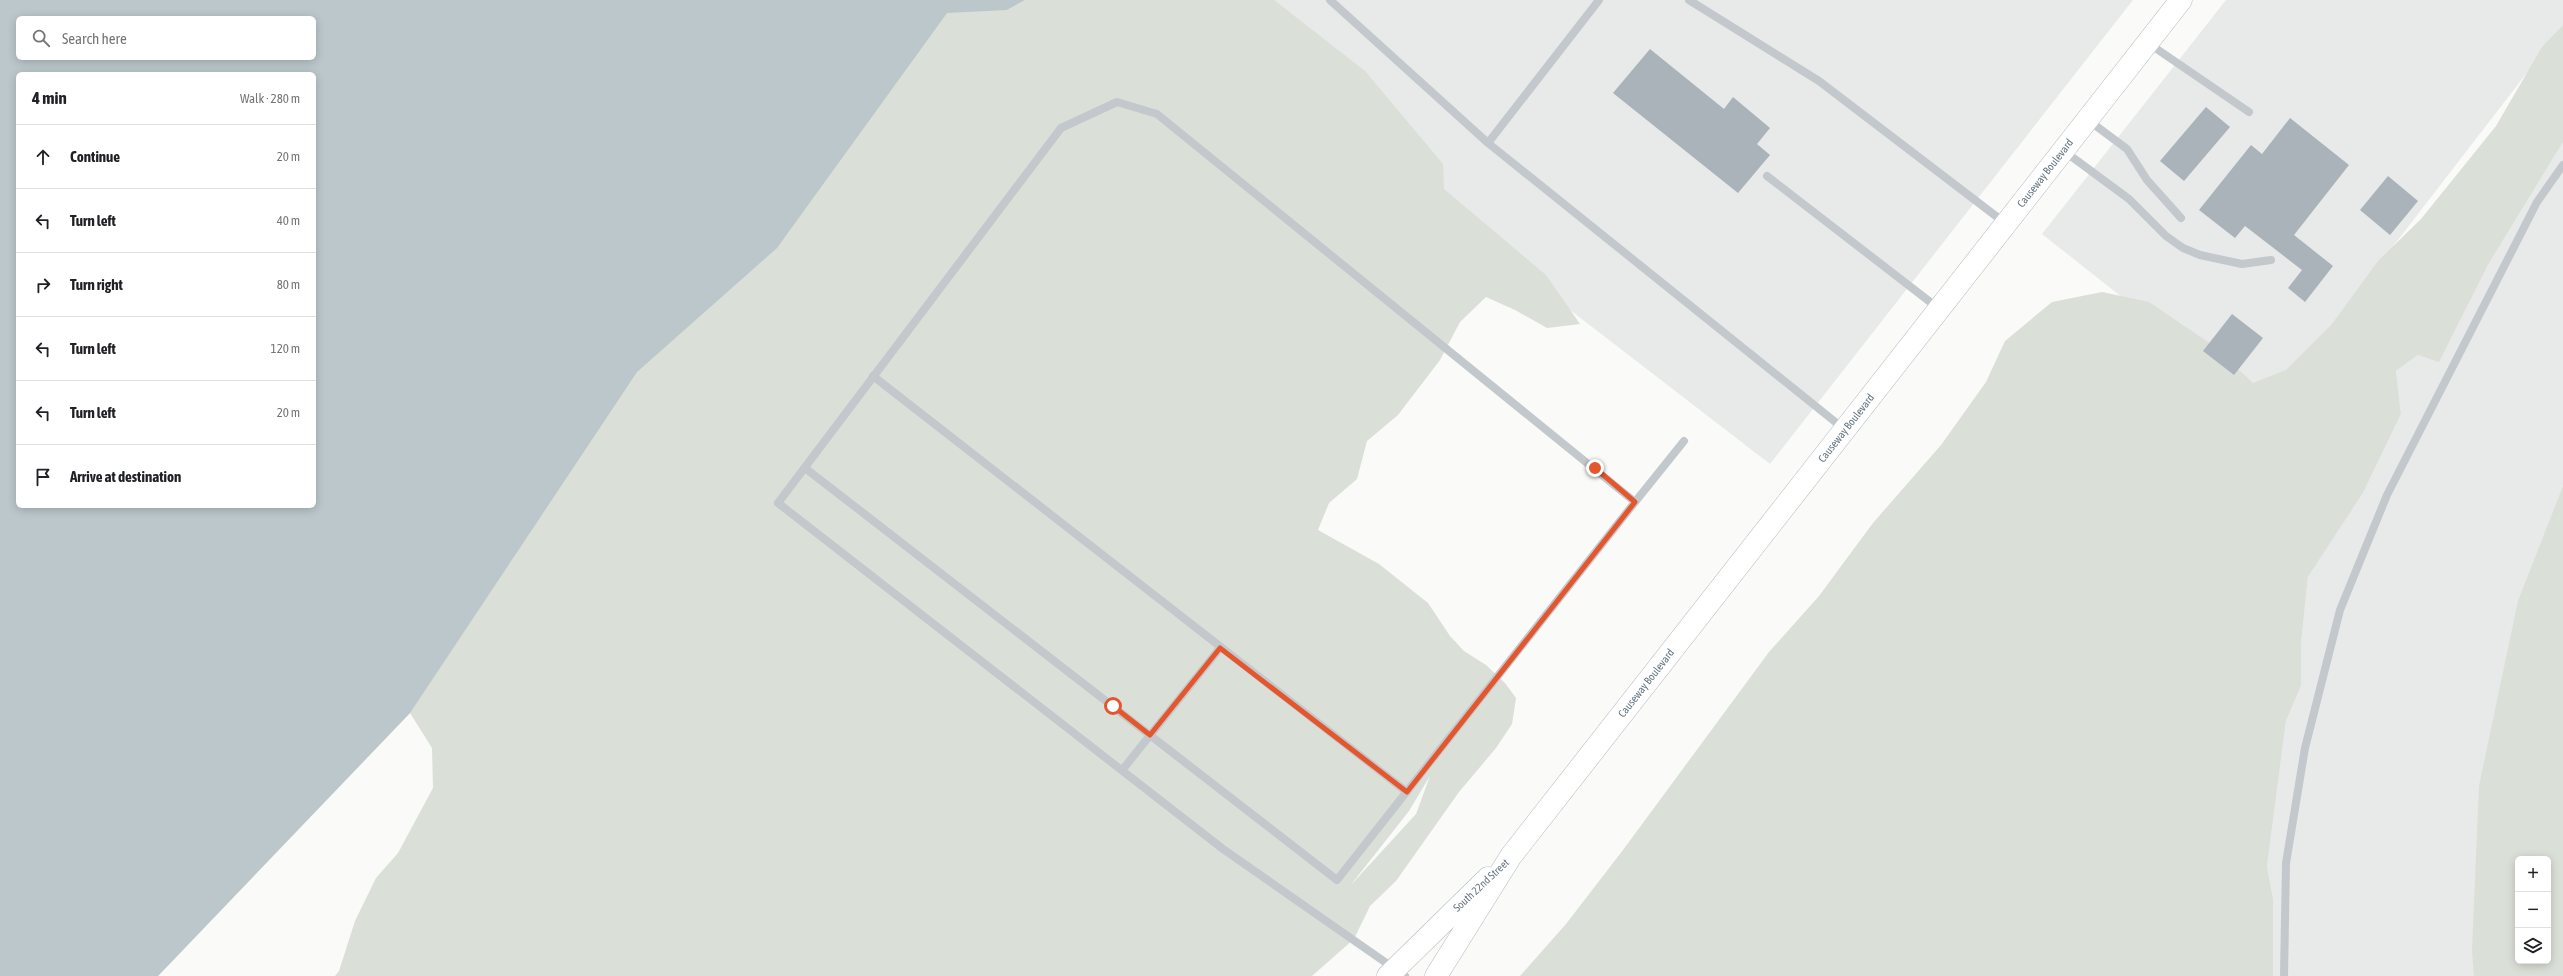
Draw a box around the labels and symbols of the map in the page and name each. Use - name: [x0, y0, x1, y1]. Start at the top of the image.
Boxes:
- street label: Causeway Boulevard: [2015, 137, 2075, 209]
- street label: Causeway Boulevard: [1816, 392, 1876, 464]
- route end: [1586, 459, 1604, 477]
- street label: Causeway Boulevard: [1616, 647, 1676, 719]
- route start: [1104, 697, 1122, 715]
- street label: South 22nd Street: [1451, 856, 1511, 914]

